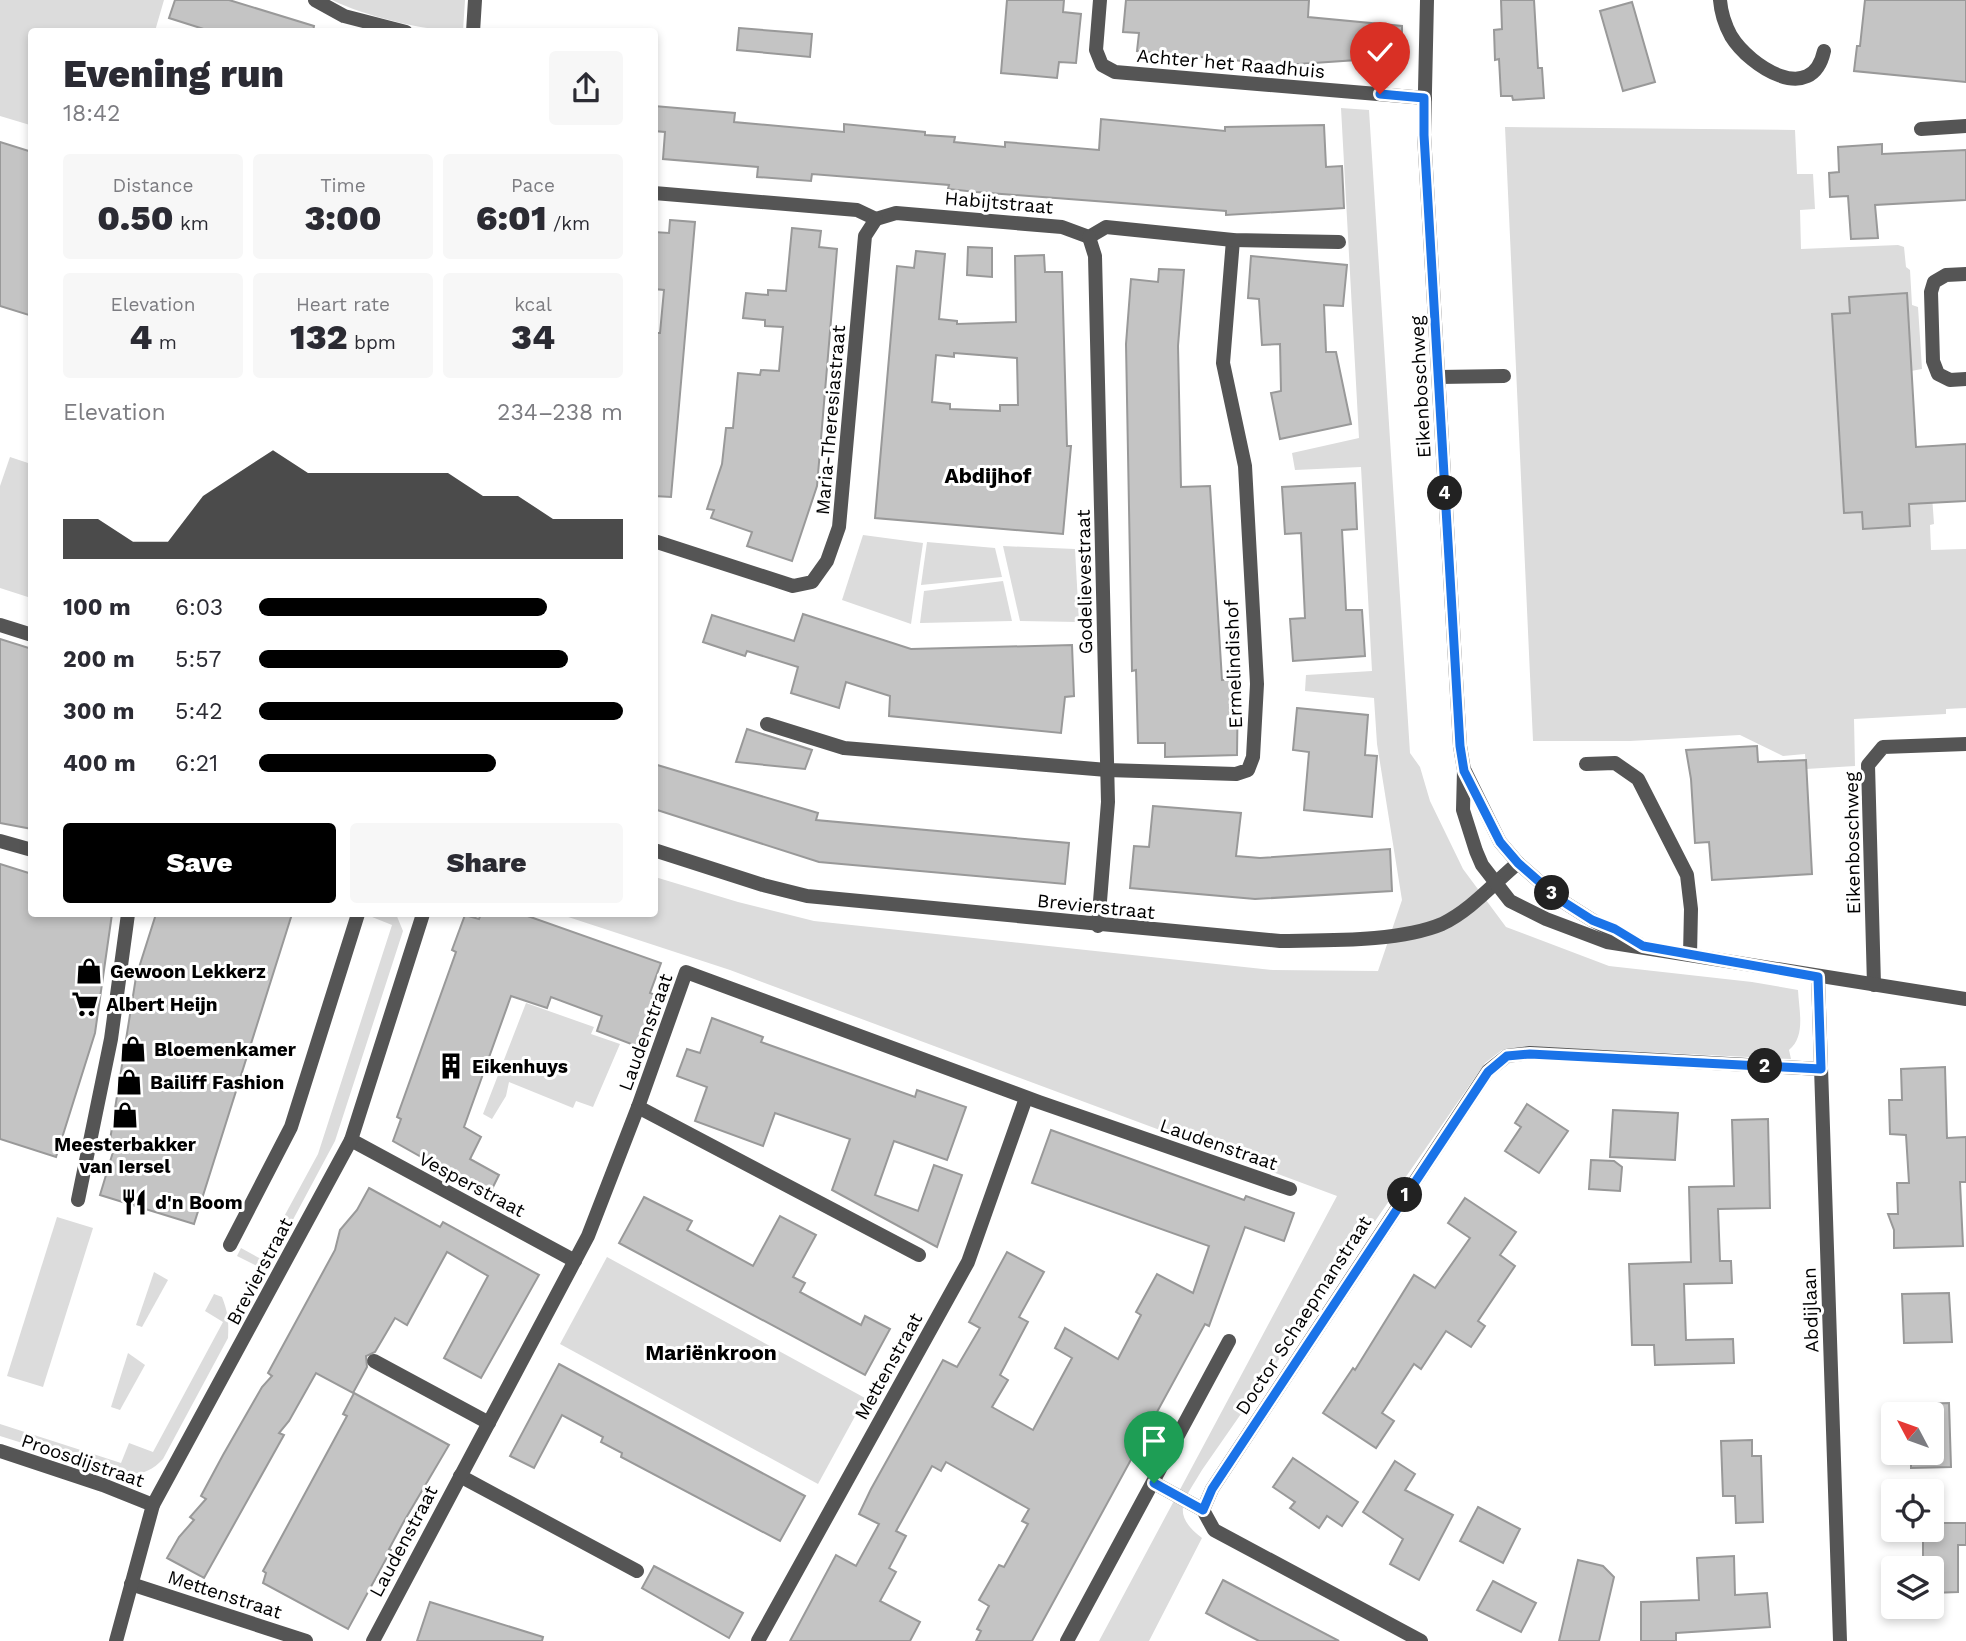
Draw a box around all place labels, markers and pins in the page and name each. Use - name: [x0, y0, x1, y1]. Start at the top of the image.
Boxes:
- pin: [1350, 22, 1410, 94]
- pin: 4: [1428, 476, 1462, 510]
- pin: 3: [1534, 876, 1570, 910]
- shop icon: Gewoon Lekkerz: [74, 956, 104, 986]
- place label: Gewoon Lekkerz: [110, 960, 266, 983]
- supermarket icon: Albert Heijn: [70, 989, 100, 1019]
- place label: Albert Heijn: [106, 993, 218, 1016]
- shop icon: Bloemenkamer: [118, 1034, 148, 1064]
- place label: Bloemenkamer: [154, 1038, 297, 1061]
- pin: 2: [1748, 1048, 1782, 1084]
- building icon: Eikenhuys: [436, 1051, 466, 1081]
- place label: Eikenhuys: [472, 1055, 568, 1078]
- shop icon: Bailiff Fashion: [114, 1067, 144, 1097]
- place label: Bailiff Fashion: [150, 1071, 284, 1094]
- shop icon: Meesterbakker van Iersel: [110, 1100, 140, 1130]
- place label: Meesterbakker van Iersel: [54, 1133, 197, 1178]
- pin: 1: [1388, 1178, 1422, 1212]
- restaurant icon: d'n Boom: [119, 1187, 149, 1217]
- place label: d'n Boom: [155, 1191, 243, 1214]
- pin: [1124, 1411, 1184, 1483]

